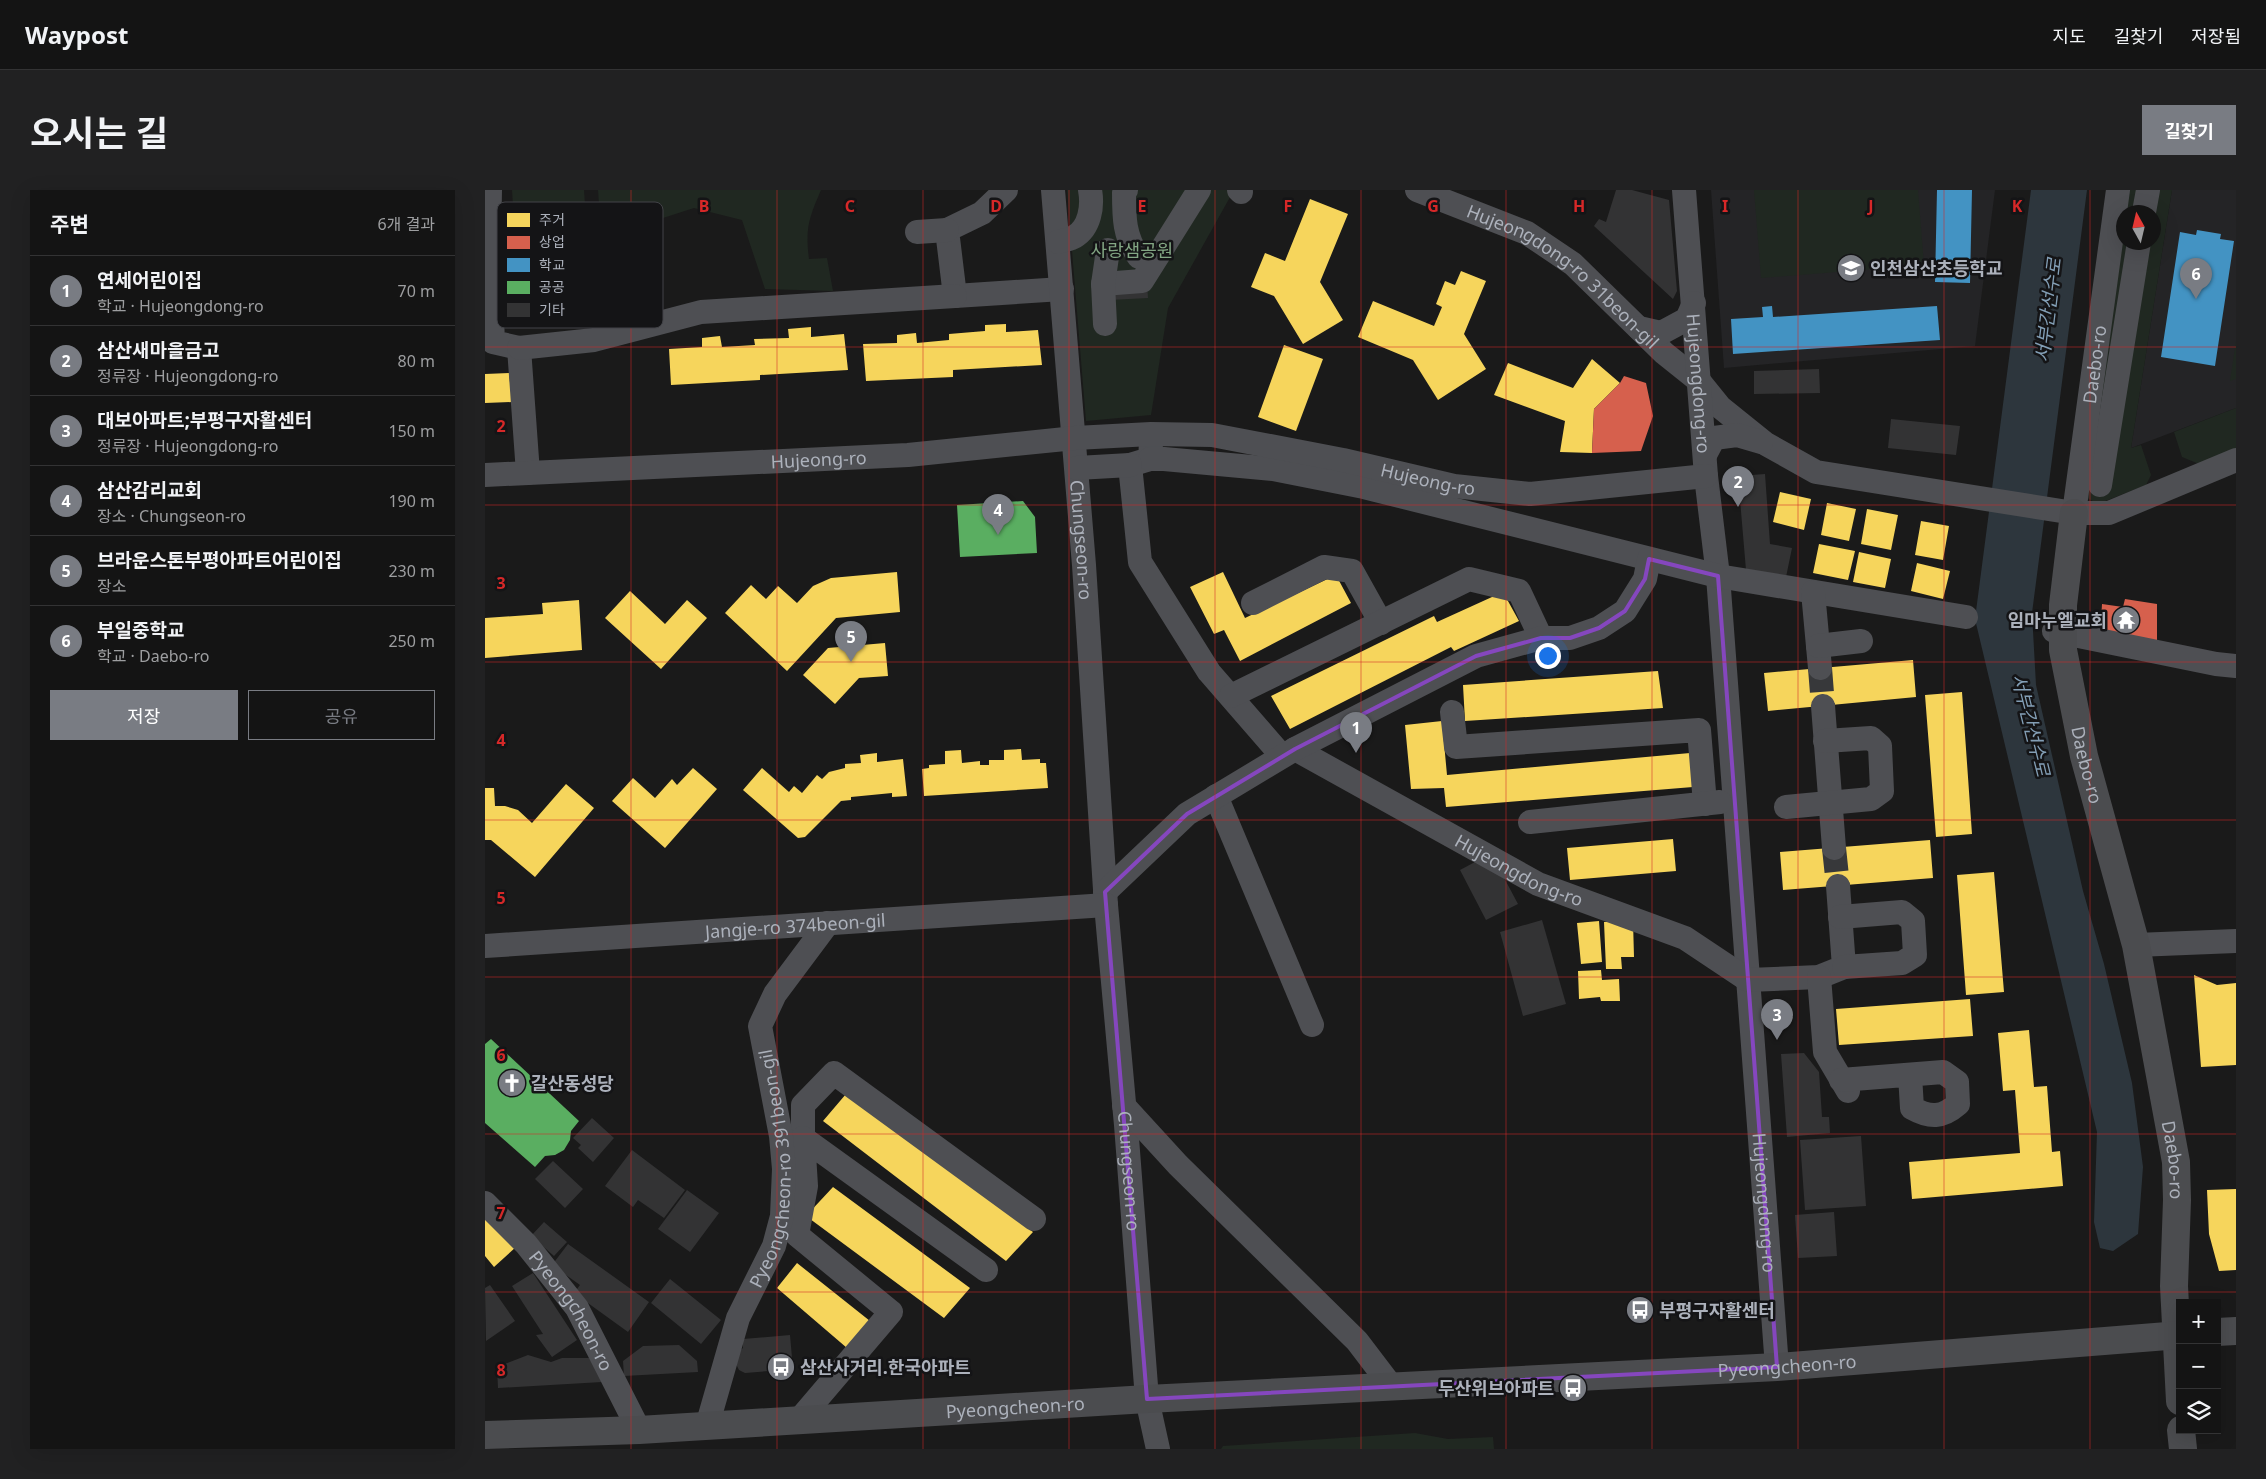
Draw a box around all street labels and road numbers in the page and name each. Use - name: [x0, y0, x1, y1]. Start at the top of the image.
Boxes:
- street label: Hujeongdong-ro 31beon-gil: [1460, 203, 1664, 355]
- street label: Hujeongdong-ro: [1682, 313, 1716, 454]
- street label: Daebo-ro: [2077, 324, 2111, 405]
- street label: Hujeong-ro: [770, 445, 867, 473]
- street label: Hujeong-ro: [1378, 457, 1476, 500]
- street label: Chungseon-ro: [1065, 479, 1098, 601]
- street label: Daebo-ro: [2066, 724, 2109, 806]
- street label: Hujeongdong-ro: [1451, 828, 1586, 912]
- street label: Jangje-ro 374beon-gil: [702, 908, 886, 944]
- street label: Pyeongcheon-ro 391beon-gil: [743, 1047, 796, 1292]
- street label: Chungseon-ro: [1113, 1110, 1146, 1232]
- street label: Daebo-ro: [2157, 1119, 2189, 1199]
- street label: Hujeongdong-ro: [1748, 1132, 1782, 1274]
- street label: Pyeongcheon-ro: [524, 1246, 619, 1375]
- street label: Pyeongcheon-ro: [1717, 1349, 1857, 1382]
- street label: Pyeongcheon-ro: [945, 1391, 1085, 1423]

